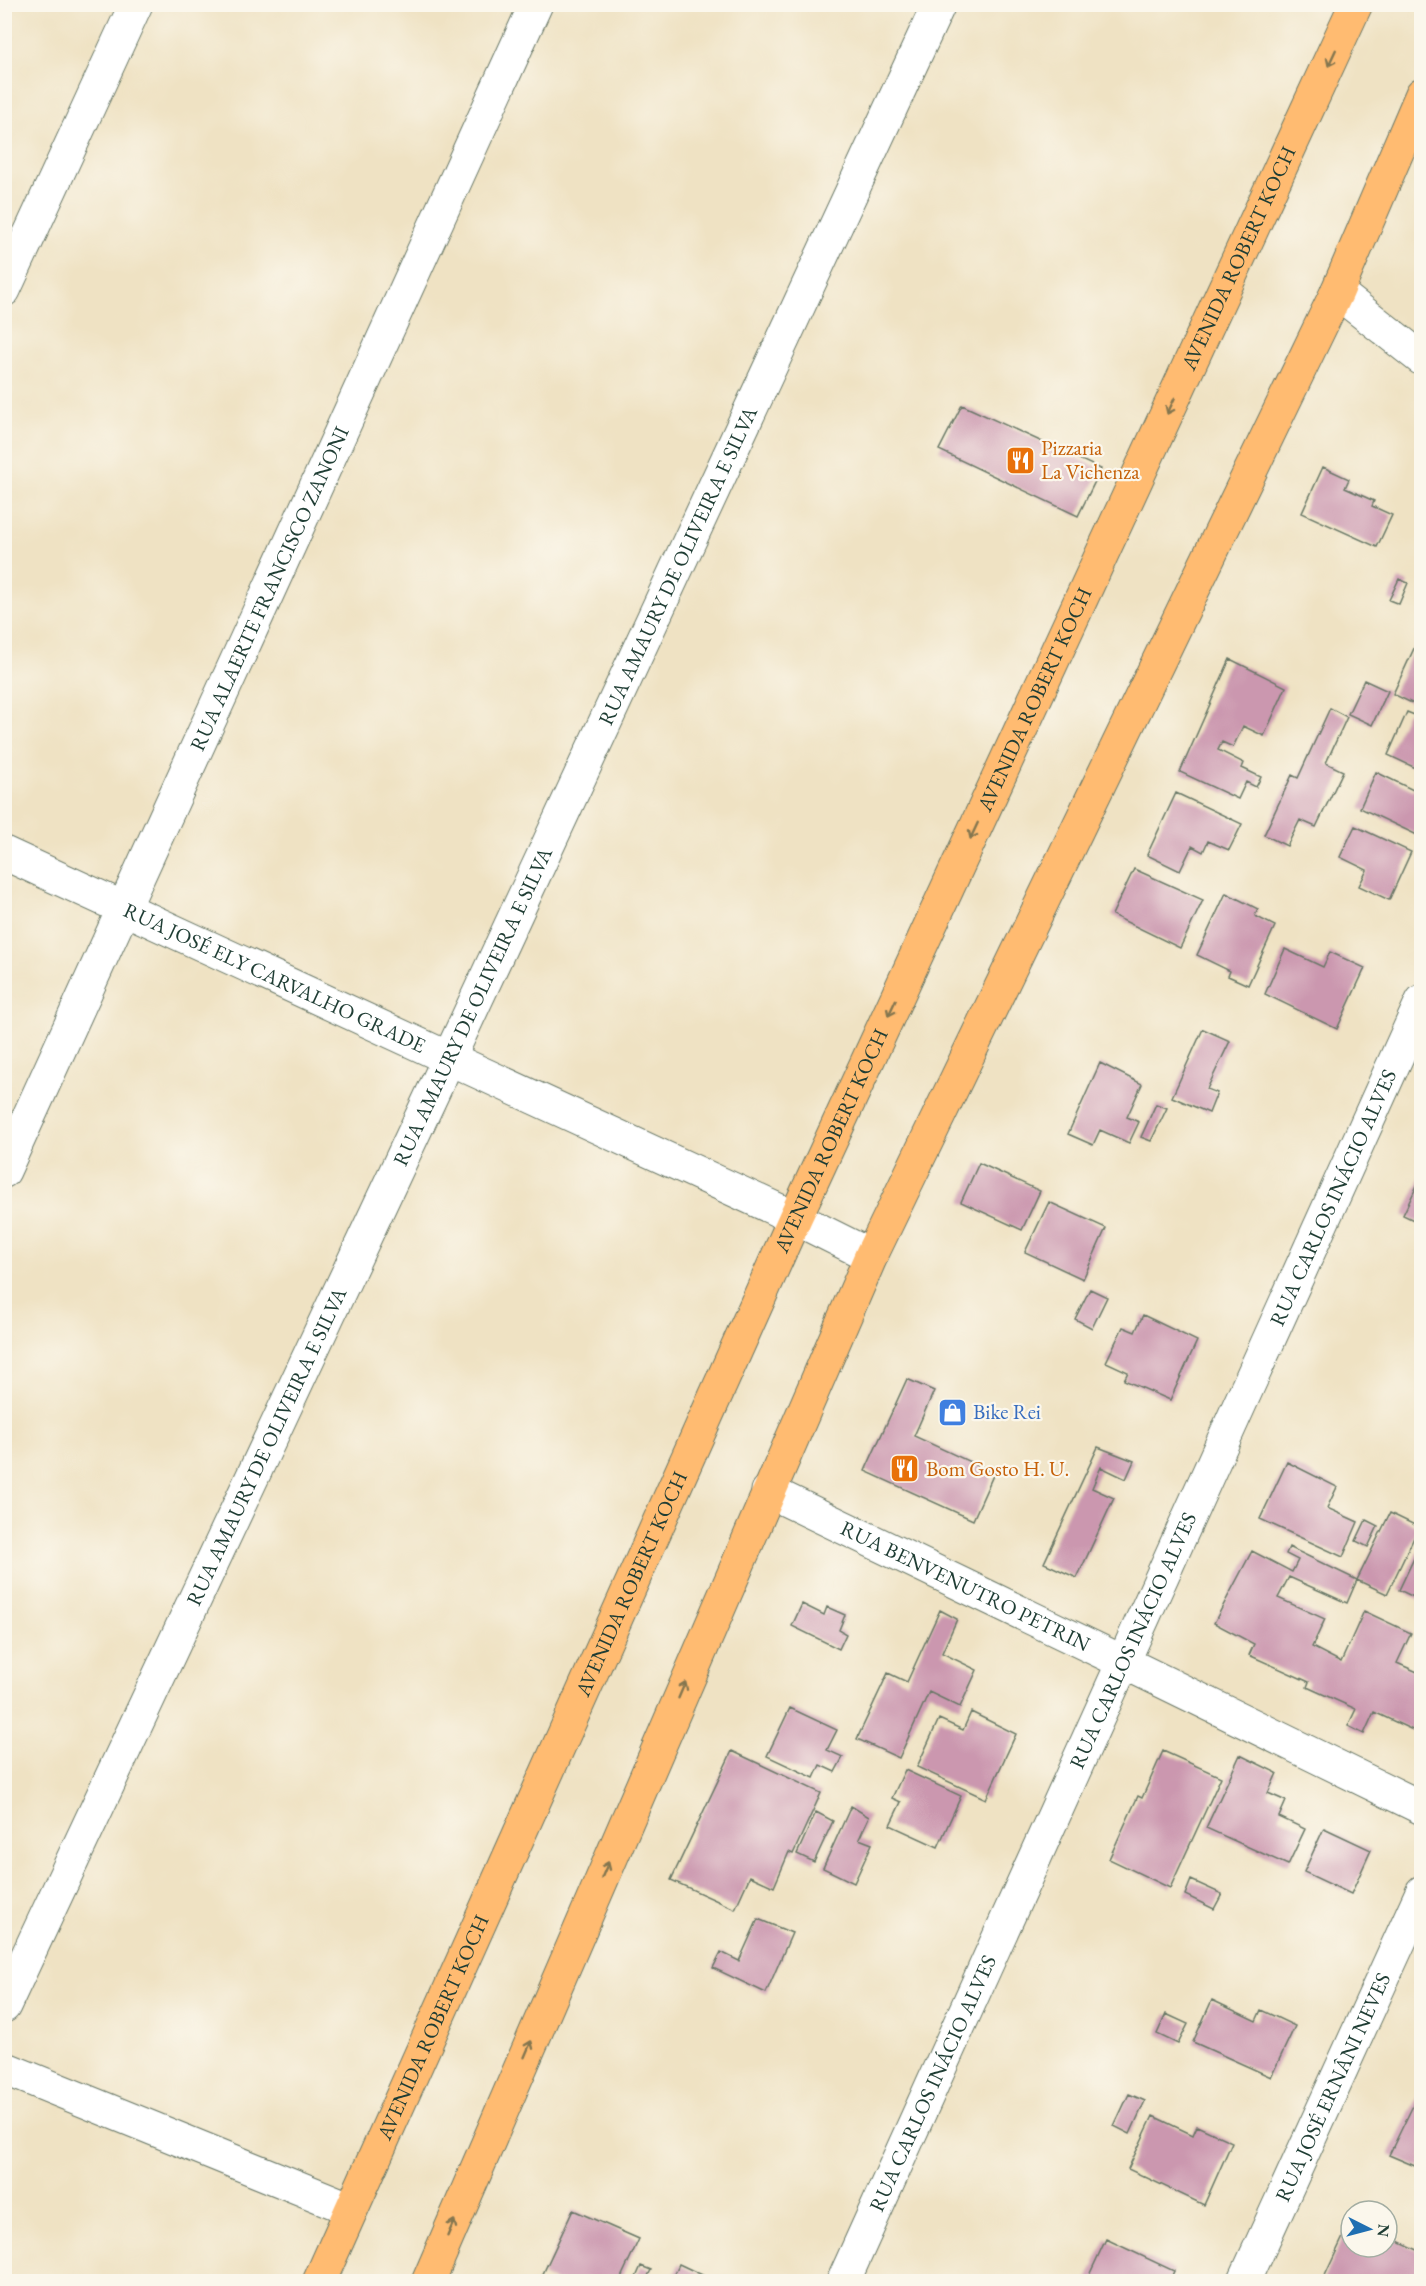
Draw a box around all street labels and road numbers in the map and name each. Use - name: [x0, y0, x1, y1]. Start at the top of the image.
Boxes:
- street label: AVENIDA ROBERT KOCH: [1174, 142, 1302, 375]
- street label: RUA AMAURY DE OLIVEIRA E SILVA: [592, 401, 763, 729]
- street label: RUA ALAERTE FRANCISCO ZANONI: [183, 422, 355, 755]
- street label: AVENIDA ROBERT KOCH: [970, 583, 1098, 816]
- street label: RUA AMAURY DE OLIVEIRA E SILVA: [386, 842, 558, 1170]
- street label: RUA JOSÉ ELY CARVALHO GRADE: [120, 896, 430, 1059]
- street label: AVENIDA ROBERT KOCH: [767, 1024, 894, 1258]
- street label: RUA CARLOS INÁCIO ALVES: [1263, 1065, 1402, 1330]
- street label: RUA AMAURY DE OLIVEIRA E SILVA: [180, 1282, 353, 1610]
- street label: AVENIDA ROBERT KOCH: [568, 1467, 693, 1701]
- street label: RUA CARLOS INÁCIO ALVES: [1063, 1508, 1202, 1773]
- street label: RUA BENVENUTRO PETRIN: [836, 1514, 1095, 1657]
- street label: AVENIDA ROBERT KOCH: [370, 1910, 495, 2145]
- street label: RUA CARLOS INÁCIO ALVES: [863, 1951, 1002, 2216]
- street label: RUA JOSÉ ERNÂNI NEVES: [1269, 1968, 1396, 2206]

